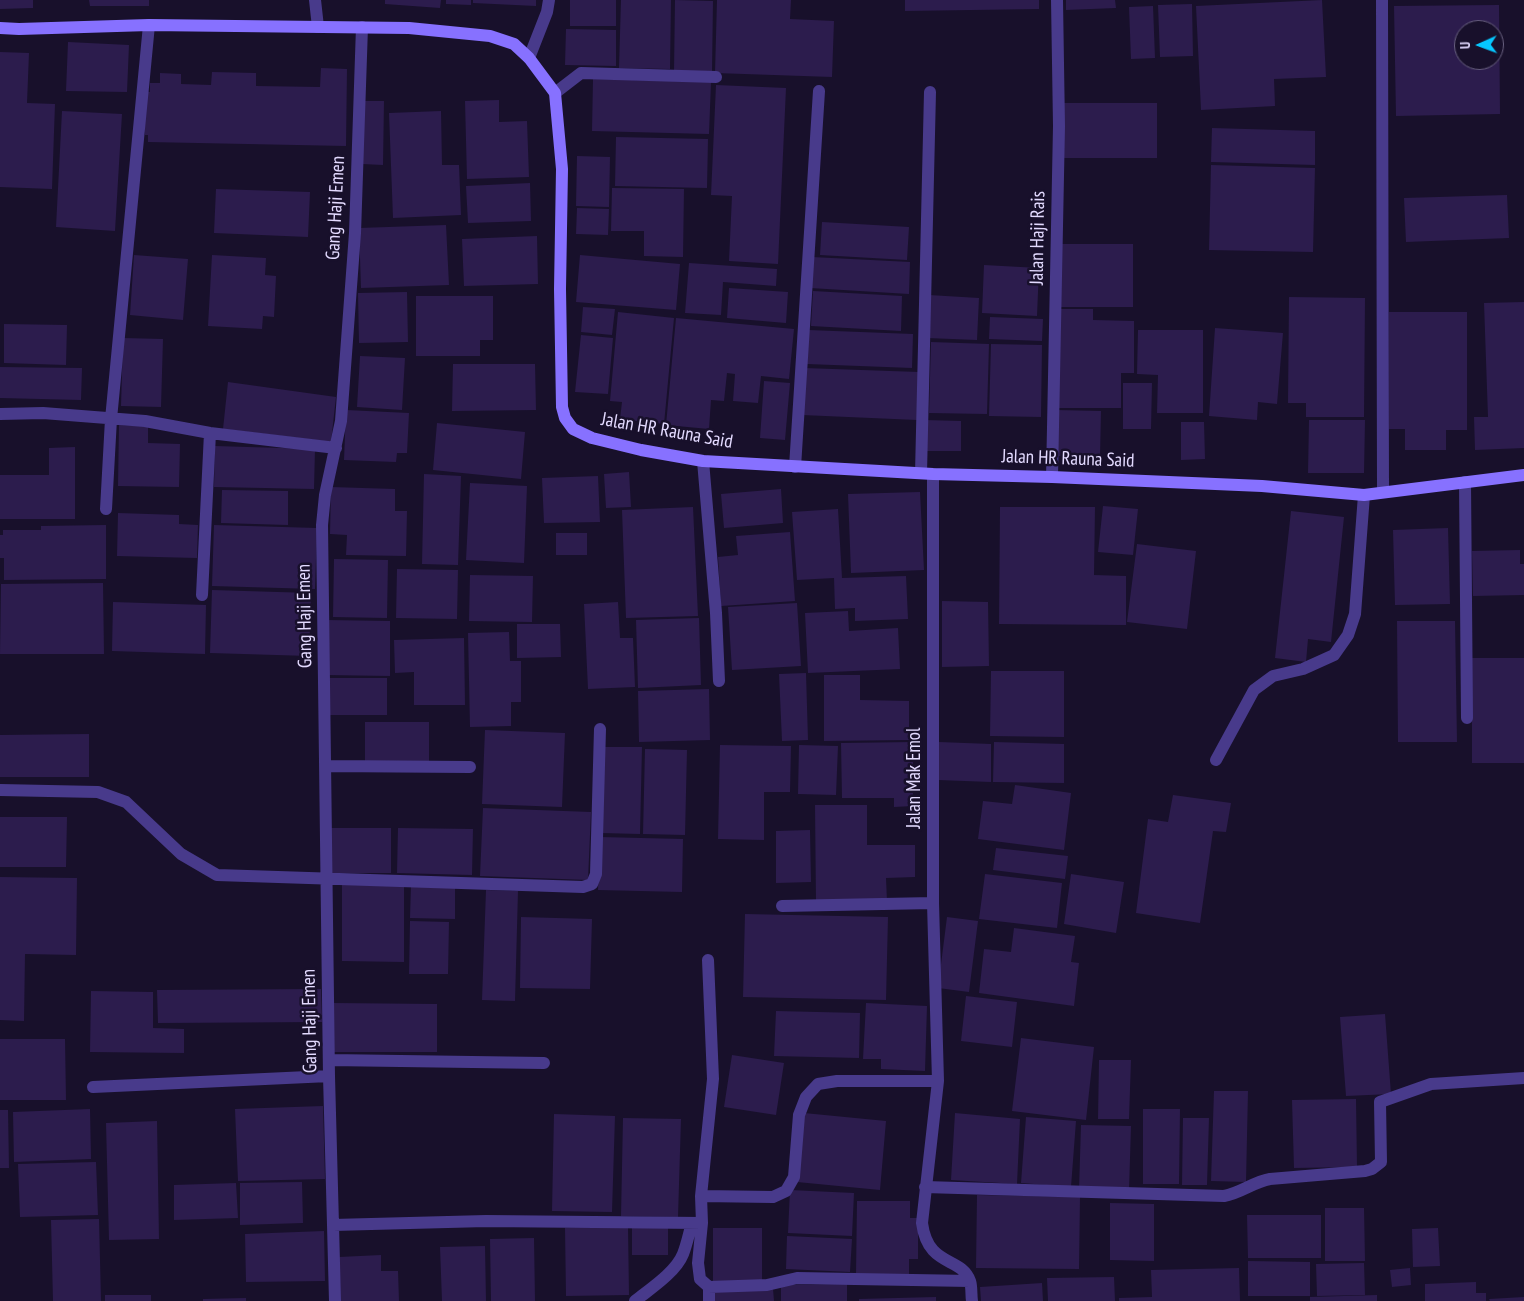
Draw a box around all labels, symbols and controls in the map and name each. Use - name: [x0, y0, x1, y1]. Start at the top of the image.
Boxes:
- north arrow: [1454, 20, 1504, 70]
- text: U: [1456, 42, 1474, 49]
- street label: Gang Haji Emen: [322, 155, 350, 261]
- street label: Jalan Haji Rais: [1026, 191, 1050, 285]
- street label: Jalan HR Rauna Said: [600, 408, 734, 454]
- street label: Jalan HR Rauna Said: [1001, 445, 1135, 473]
- street label: Gang Haji Emen: [293, 564, 317, 668]
- street label: Jalan Mak Emol: [904, 728, 926, 828]
- street label: Gang Haji Emen: [298, 969, 322, 1073]

